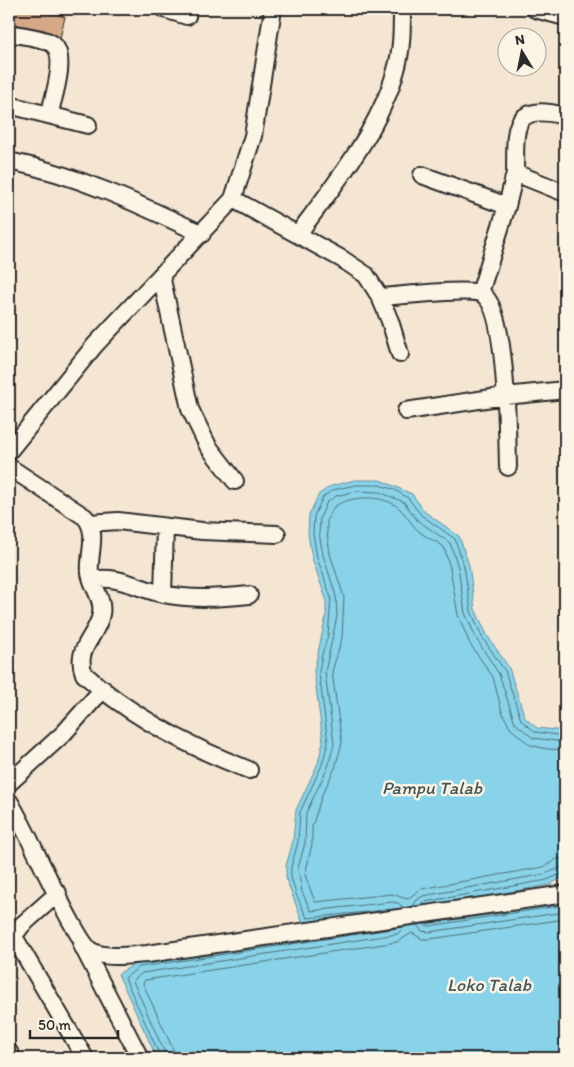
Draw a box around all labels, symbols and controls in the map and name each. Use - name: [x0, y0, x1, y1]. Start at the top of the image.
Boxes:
- north arrow: [496, 28, 546, 78]
- text: N: [514, 30, 526, 49]
- water label: Pampu Talab: [382, 777, 483, 799]
- water label: Loko Talab: [447, 974, 532, 996]
- scale bar: [30, 1007, 118, 1039]
- text: 50 m: [38, 1016, 71, 1034]

